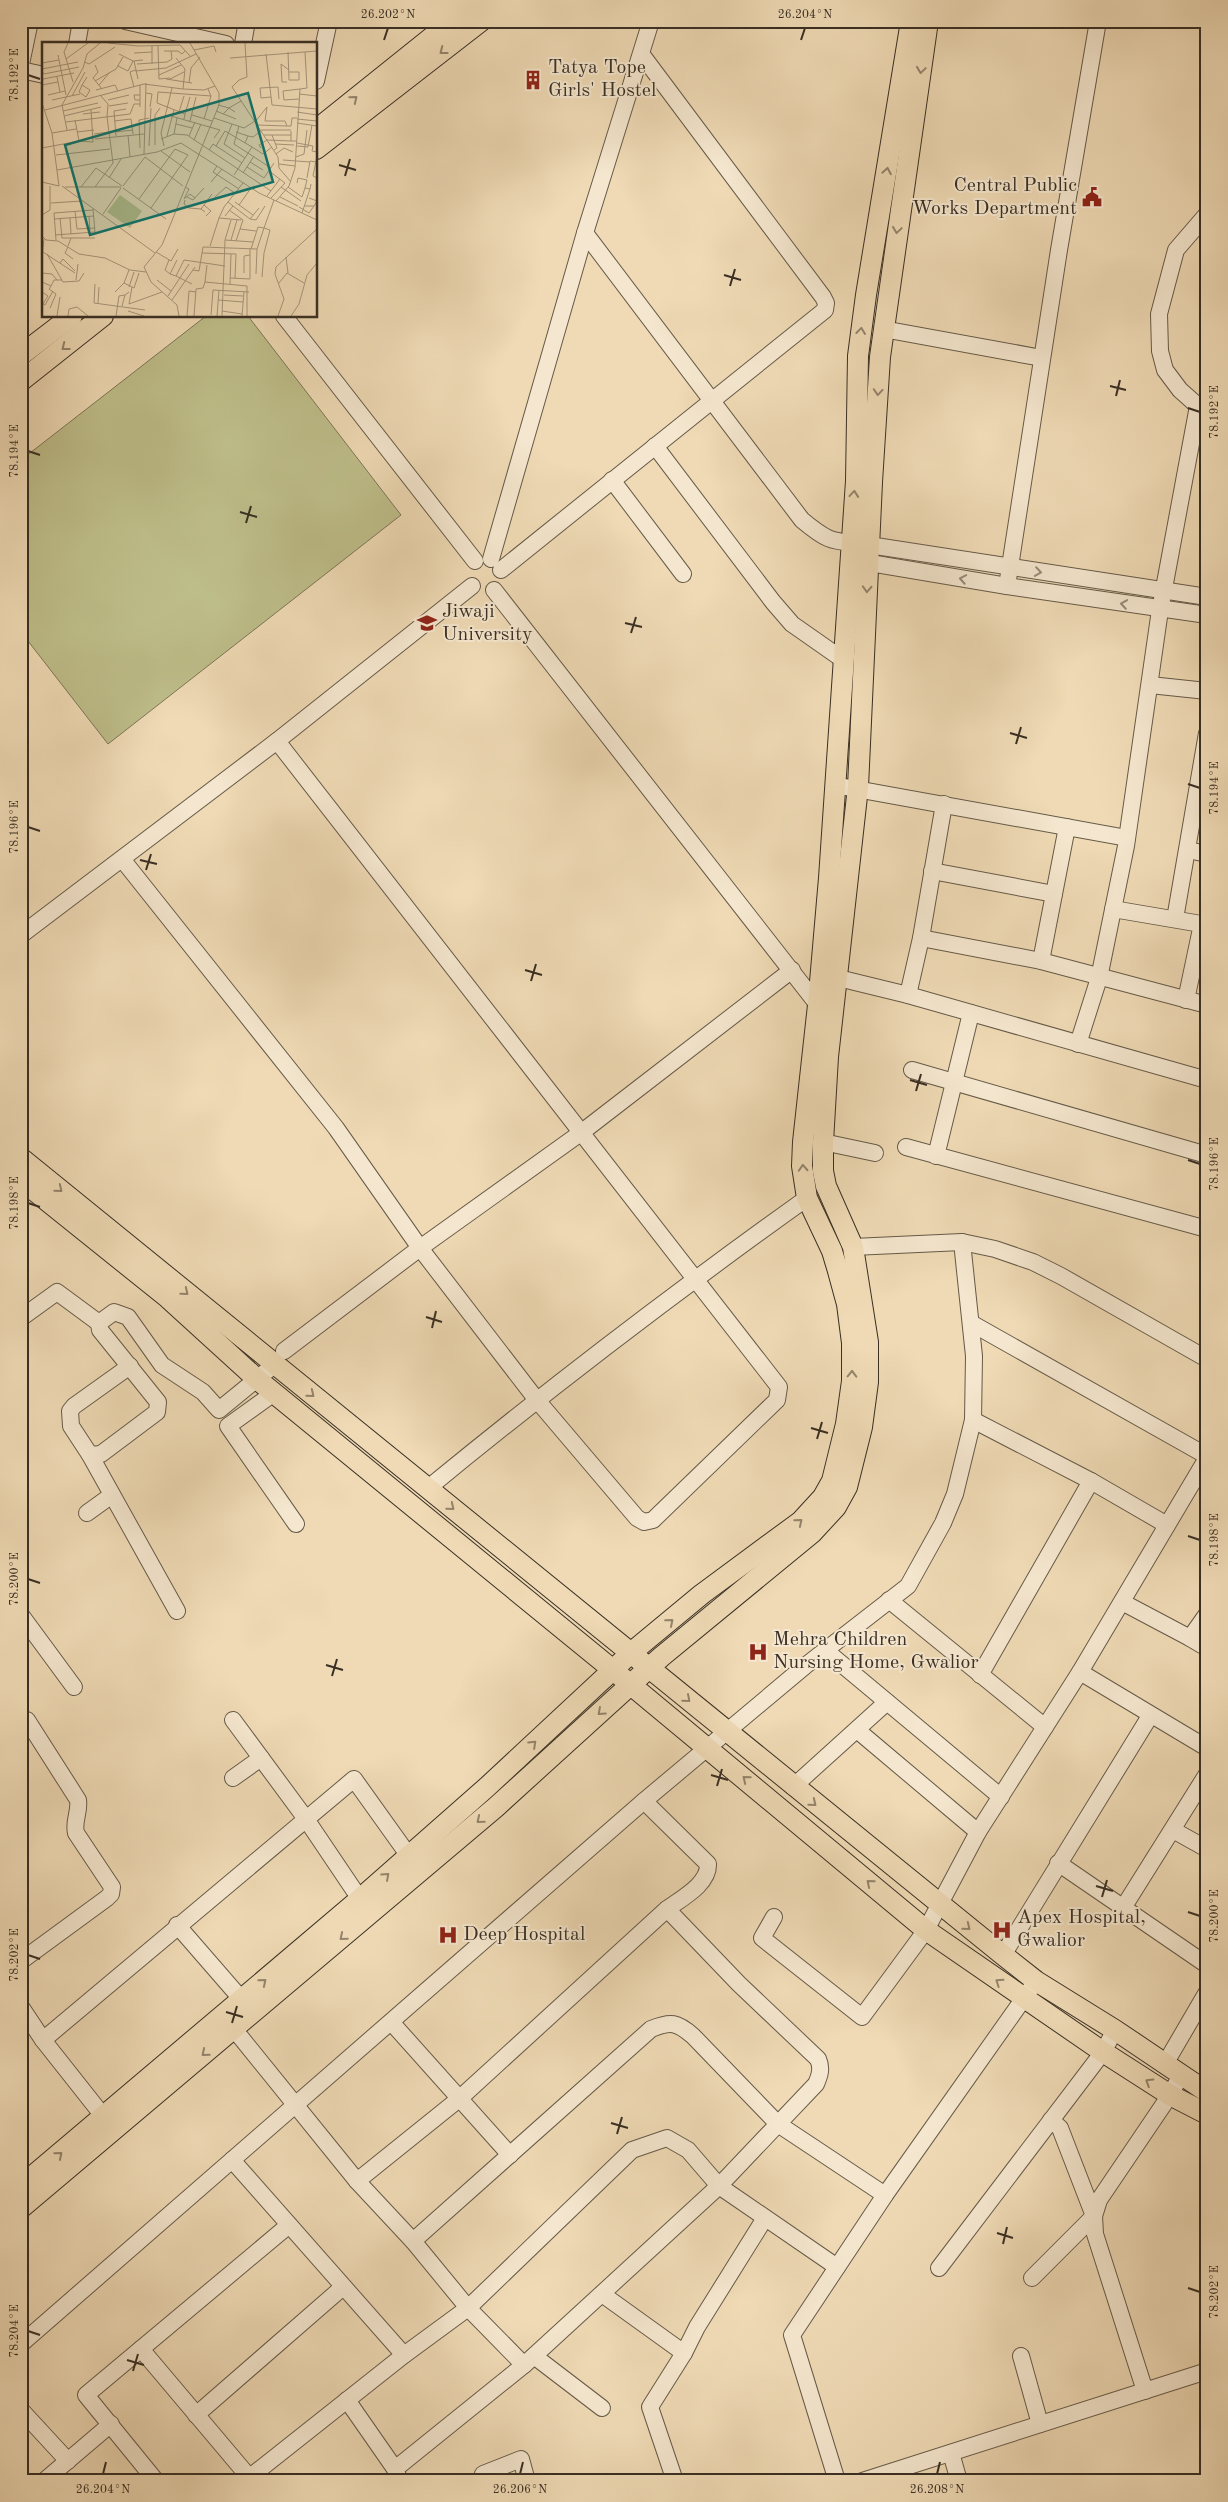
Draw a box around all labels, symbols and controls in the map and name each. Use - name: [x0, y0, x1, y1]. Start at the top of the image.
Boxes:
- text: 26.202°N: [361, 9, 415, 21]
- text: 26.204°N: [778, 9, 832, 21]
- inset map: [42, 42, 318, 318]
- one-way arrow: [439, 45, 448, 54]
- text: 78.192°E: [9, 48, 21, 102]
- place label: Tatya Tope Girls' Hostel: [548, 58, 656, 101]
- one-way arrow: [916, 66, 927, 74]
- building icon: Tatya Tope Girls' Hostel: [522, 69, 544, 91]
- one-way arrow: [348, 96, 357, 105]
- one-way arrow: [881, 167, 891, 175]
- place label: Central Public Works Department: [912, 176, 1077, 219]
- public building icon: Central Public Works Department: [1081, 186, 1103, 208]
- one-way arrow: [893, 226, 903, 235]
- one-way arrow: [855, 327, 866, 335]
- one-way arrow: [62, 341, 71, 349]
- text: 78.192°E: [1209, 385, 1221, 439]
- one-way arrow: [872, 388, 883, 396]
- text: 78.194°E: [9, 424, 21, 478]
- one-way arrow: [849, 489, 860, 497]
- one-way arrow: [1035, 566, 1043, 577]
- one-way arrow: [959, 574, 968, 584]
- one-way arrow: [861, 585, 872, 593]
- one-way arrow: [1119, 599, 1127, 610]
- place label: Jiwaji University: [442, 602, 533, 645]
- school or university icon: Jiwaji University: [416, 612, 438, 634]
- text: 78.194°E: [1209, 761, 1221, 815]
- text: 78.196°E: [9, 800, 21, 854]
- text: 78.196°E: [1209, 1137, 1221, 1191]
- one-way arrow: [797, 1163, 808, 1171]
- text: 78.198°E: [9, 1176, 21, 1230]
- one-way arrow: [53, 1183, 62, 1191]
- one-way arrow: [179, 1286, 188, 1294]
- one-way arrow: [847, 1370, 857, 1378]
- one-way arrow: [305, 1389, 314, 1398]
- one-way arrow: [445, 1502, 454, 1510]
- text: 78.198°E: [1209, 1513, 1221, 1567]
- one-way arrow: [793, 1519, 802, 1528]
- text: 78.200°E: [9, 1552, 21, 1606]
- one-way arrow: [665, 1618, 674, 1627]
- place label: Mehra Children Nursing Home, Gwalior: [773, 1630, 979, 1673]
- hospital icon: Mehra Children Nursing Home, Gwalior: [747, 1641, 769, 1663]
- one-way arrow: [682, 1694, 691, 1703]
- one-way arrow: [598, 1706, 607, 1715]
- one-way arrow: [527, 1741, 536, 1750]
- one-way arrow: [742, 1776, 751, 1785]
- one-way arrow: [807, 1797, 816, 1805]
- one-way arrow: [477, 1815, 486, 1824]
- one-way arrow: [381, 1873, 390, 1882]
- one-way arrow: [867, 1880, 876, 1889]
- text: 78.200°E: [1209, 1889, 1221, 1943]
- place label: Apex Hospital, Gwalior: [1017, 1908, 1146, 1951]
- hospital icon: Apex Hospital, Gwalior: [991, 1919, 1013, 1941]
- one-way arrow: [961, 1921, 970, 1930]
- hospital icon: Deep Hospital: [437, 1924, 459, 1946]
- place label: Deep Hospital: [463, 1925, 585, 1945]
- text: 78.202°E: [9, 1928, 21, 1982]
- one-way arrow: [340, 1931, 349, 1939]
- one-way arrow: [996, 1978, 1005, 1988]
- one-way arrow: [257, 1979, 266, 1988]
- one-way arrow: [202, 2047, 211, 2056]
- one-way arrow: [1145, 2078, 1154, 2088]
- one-way arrow: [53, 2151, 62, 2160]
- text: 78.202°E: [1209, 2265, 1221, 2319]
- text: 78.204°E: [9, 2304, 21, 2358]
- text: 26.204°N: [76, 2484, 130, 2496]
- text: 26.206°N: [493, 2484, 547, 2496]
- text: 26.208°N: [910, 2484, 964, 2496]

